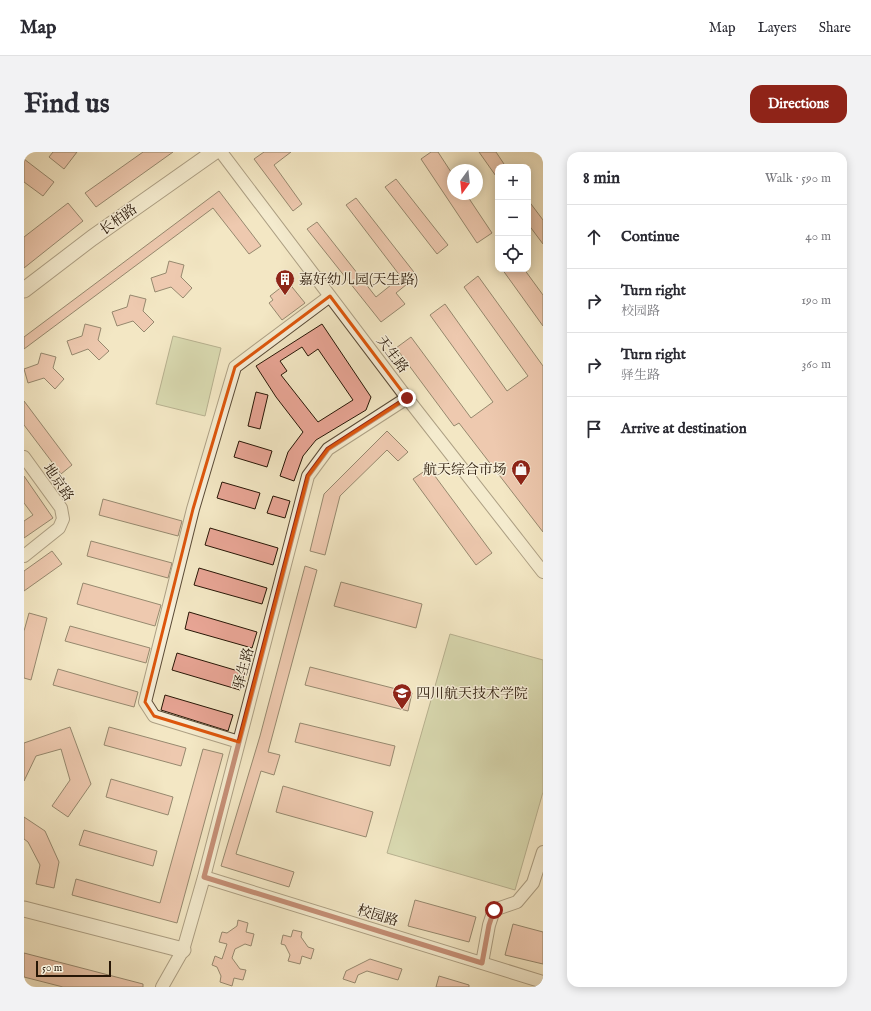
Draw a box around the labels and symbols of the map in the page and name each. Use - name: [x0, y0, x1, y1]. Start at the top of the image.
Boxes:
- north arrow: [447, 164, 483, 200]
- street label: 长柏路: [96, 200, 141, 239]
- building icon: 嘉好幼儿园(天生路): [274, 268, 296, 296]
- place label: 嘉好幼儿园(天生路): [299, 271, 418, 289]
- street label: 天生路: [372, 332, 412, 377]
- route end: [398, 389, 416, 407]
- shop icon: 航天综合市场: [510, 458, 532, 486]
- street label: 地京路: [39, 460, 77, 505]
- place label: 航天综合市场: [423, 461, 507, 479]
- street label: 驿生路: [230, 646, 258, 691]
- school or university icon: 四川航天技术学院: [391, 682, 413, 710]
- place label: 四川航天技术学院: [416, 685, 528, 703]
- street label: 校园路: [355, 901, 400, 931]
- route start: [485, 901, 503, 919]
- scale bar: [36, 959, 111, 978]

